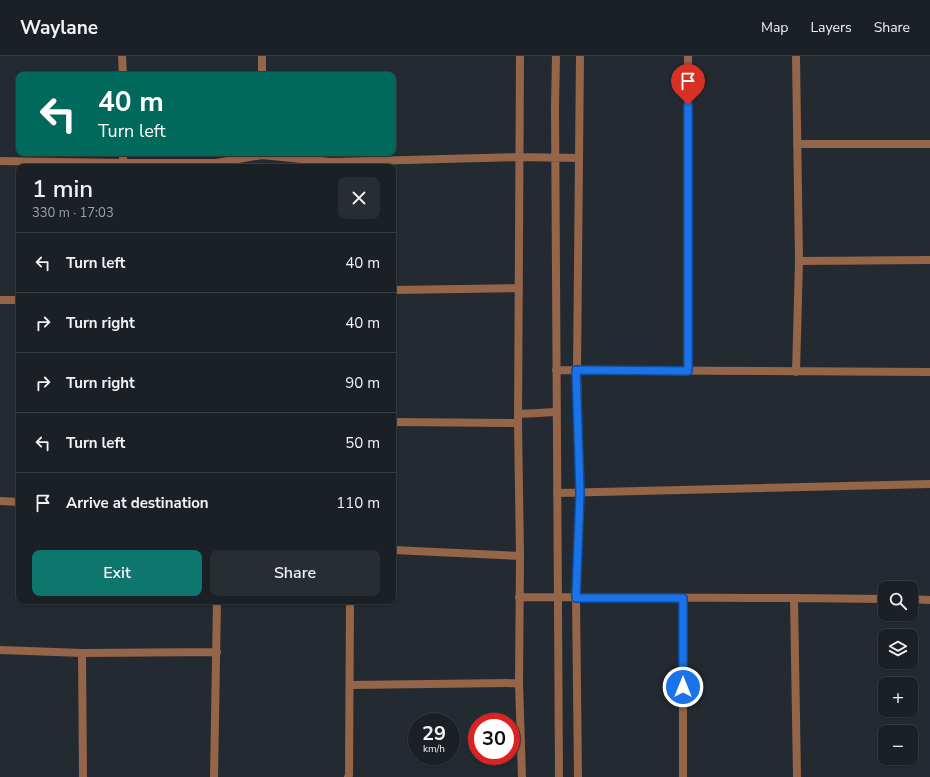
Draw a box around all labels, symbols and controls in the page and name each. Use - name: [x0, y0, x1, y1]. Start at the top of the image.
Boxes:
- text: Waylane: [20, 15, 98, 41]
- text: Map: [761, 18, 788, 37]
- text: Layers: [810, 18, 852, 37]
- text: Share: [874, 18, 910, 37]
- pin: [671, 64, 705, 105]
- icon: arrive: [677, 70, 699, 92]
- text: 40 m: [98, 83, 164, 121]
- icon: left: [32, 88, 84, 140]
- text: Turn left: [98, 119, 166, 143]
- text: 1 min: [32, 173, 93, 205]
- button: close: [338, 177, 380, 219]
- text: 330 m · 17:03: [32, 204, 114, 222]
- icon: left: [32, 252, 54, 274]
- text: Turn left: [66, 253, 125, 273]
- text: 40 m: [345, 253, 380, 273]
- icon: right: [32, 312, 54, 334]
- text: Turn right: [66, 313, 135, 333]
- text: 40 m: [345, 313, 380, 333]
- icon: right: [32, 372, 54, 394]
- text: Turn right: [66, 373, 135, 393]
- text: 90 m: [345, 373, 380, 393]
- icon: left: [32, 432, 54, 454]
- text: Turn left: [66, 433, 125, 453]
- text: 50 m: [345, 433, 380, 453]
- icon: arrive: [32, 492, 54, 514]
- text: Arrive at destination: [66, 493, 209, 513]
- text: 110 m: [336, 493, 380, 513]
- button: Exit: [32, 550, 202, 596]
- button: Share: [210, 550, 380, 596]
- map controls: [878, 581, 918, 765]
- button: search: [878, 581, 918, 621]
- button: layers: [878, 629, 918, 669]
- position arrow: [662, 666, 704, 708]
- button: +: [878, 677, 918, 717]
- speed limit sign: 30: [468, 713, 520, 765]
- text: 29: [422, 720, 446, 747]
- button: −: [878, 725, 918, 765]
- text: km/h: [423, 742, 445, 756]

